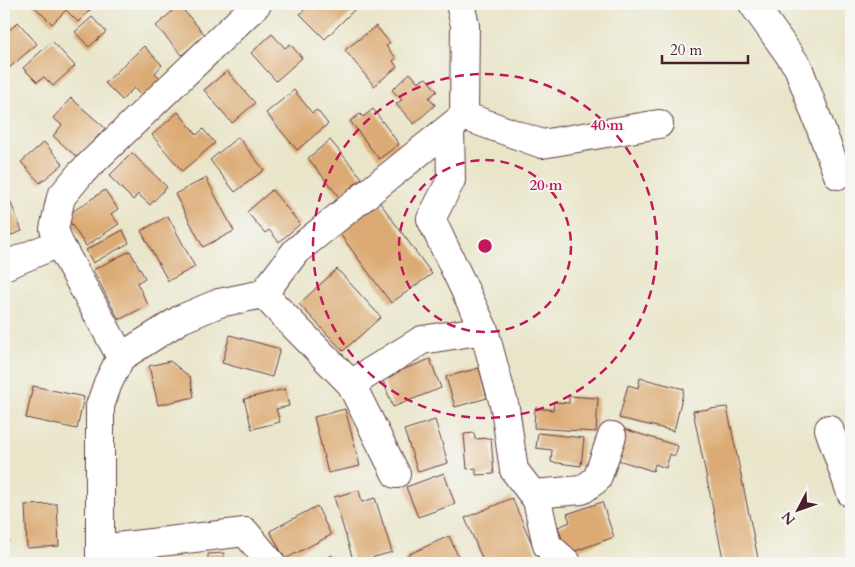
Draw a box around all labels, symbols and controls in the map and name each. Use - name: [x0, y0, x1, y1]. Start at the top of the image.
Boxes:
- scale bar: [662, 32, 749, 64]
- text: 20 m: [670, 40, 702, 60]
- text: 40 m: [590, 115, 624, 135]
- text: 20 m: [529, 175, 563, 195]
- centre of rings: [476, 237, 494, 255]
- north arrow: [772, 484, 822, 534]
- text: N: [777, 507, 800, 529]

